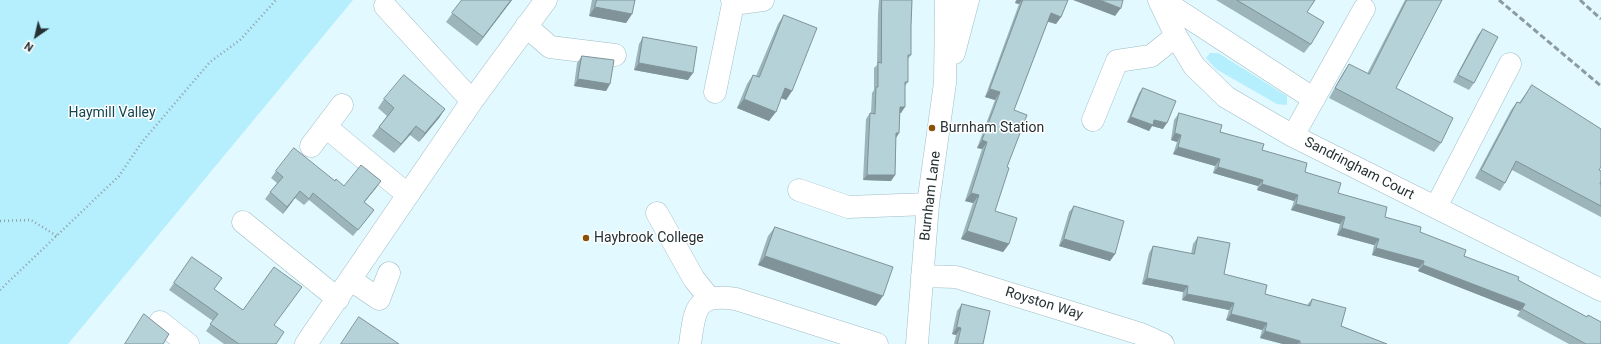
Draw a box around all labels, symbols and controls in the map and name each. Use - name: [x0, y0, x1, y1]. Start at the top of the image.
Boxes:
- north arrow: [16, 16, 56, 56]
- text: N: [22, 39, 36, 54]
- park label: Haymill Valley: [68, 105, 156, 121]
- place label: Burnham Station: [940, 120, 1044, 136]
- marker: Burnham Station: [927, 123, 937, 133]
- street label: Sandringham Court: [1301, 134, 1417, 204]
- street label: Burnham Lane: [917, 150, 945, 242]
- place label: Haybrook College: [594, 230, 704, 246]
- marker: Haybrook College: [581, 233, 591, 243]
- street label: Royston Way: [1003, 284, 1085, 324]

